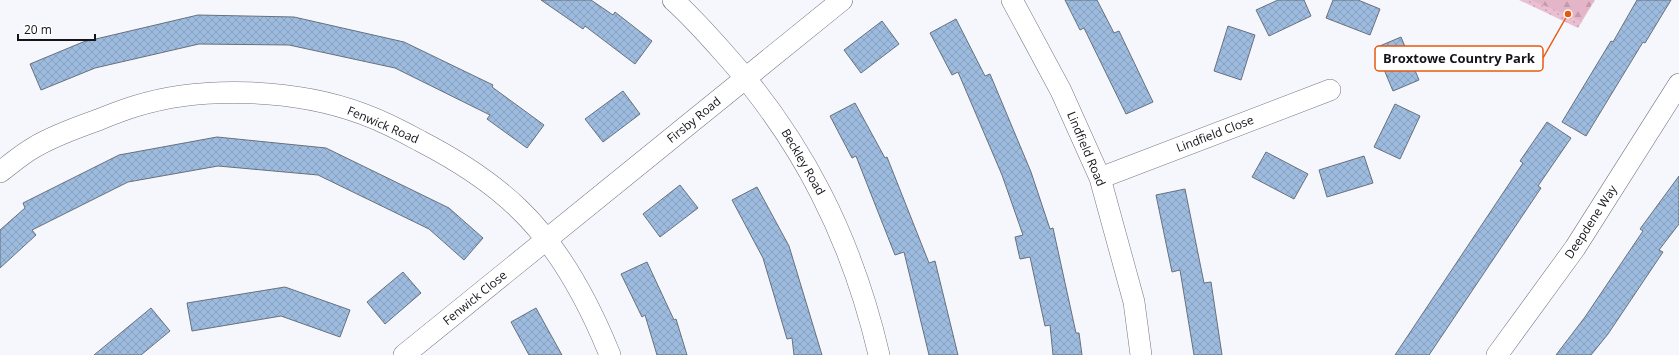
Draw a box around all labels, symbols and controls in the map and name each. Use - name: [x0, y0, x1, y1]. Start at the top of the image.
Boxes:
- scale bar: [18, 16, 95, 42]
- text: 20 m: [24, 21, 52, 38]
- callout: Broxtowe Country Park: [1375, 46, 1543, 71]
- text: Broxtowe Country Park: [1383, 49, 1536, 67]
- street label: Firsby Road: [663, 93, 724, 147]
- street label: Fenwick Road: [345, 102, 422, 147]
- street label: Lindfield Road: [1063, 109, 1110, 189]
- street label: Lindfield Close: [1174, 111, 1256, 156]
- street label: Beckley Road: [778, 125, 829, 198]
- street label: Deepdene Way: [1560, 181, 1621, 262]
- street label: Fenwick Close: [439, 266, 511, 329]

